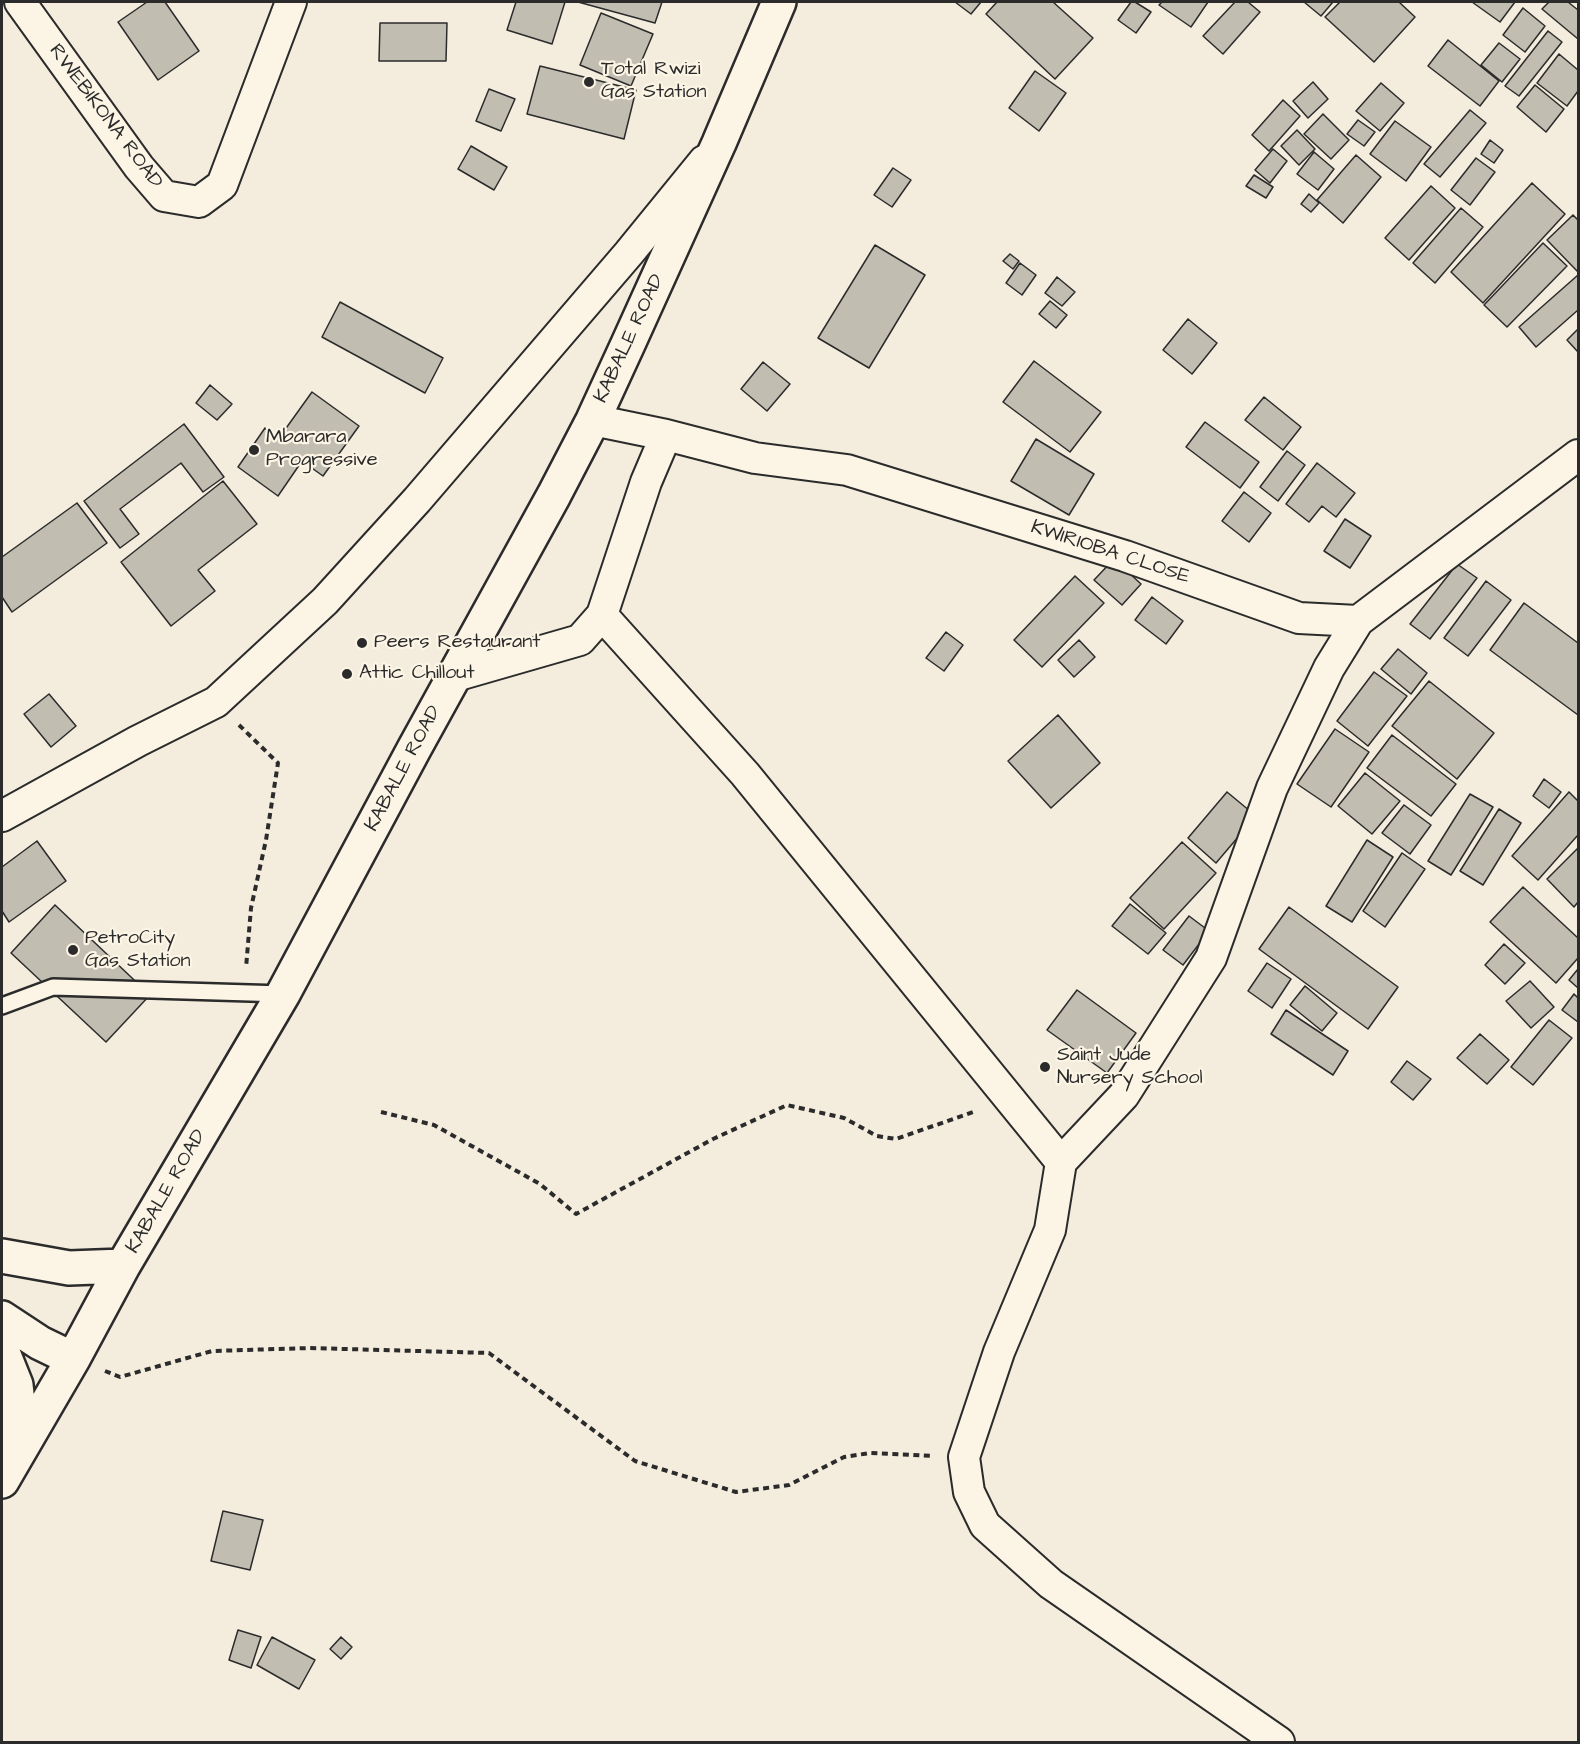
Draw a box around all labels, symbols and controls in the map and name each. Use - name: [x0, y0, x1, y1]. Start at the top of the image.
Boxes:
- street label: RWEBIKONA ROAD: [43, 40, 167, 194]
- place label: Total Rwizi Gas Station: [601, 58, 707, 105]
- marker: Total Rwizi Gas Station: [582, 75, 596, 89]
- street label: KABALE ROAD: [590, 271, 670, 407]
- place label: Mbarara Progressive: [266, 426, 378, 473]
- marker: Mbarara Progressive: [247, 443, 261, 457]
- street label: KWIRIOBA CLOSE: [1027, 516, 1193, 590]
- place label: Peers Restaurant: [374, 631, 540, 655]
- marker: Peers Restaurant: [355, 636, 369, 650]
- place label: Attic Chillout: [359, 662, 475, 686]
- marker: Attic Chillout: [340, 667, 354, 681]
- street label: KABALE ROAD: [361, 702, 447, 836]
- place label: PetroCity Gas Station: [85, 927, 191, 974]
- marker: PetroCity Gas Station: [66, 943, 80, 957]
- place label: Saint Jude Nursery School: [1057, 1044, 1203, 1091]
- marker: Saint Jude Nursery School: [1038, 1060, 1052, 1074]
- street label: KABALE ROAD: [122, 1126, 212, 1258]

